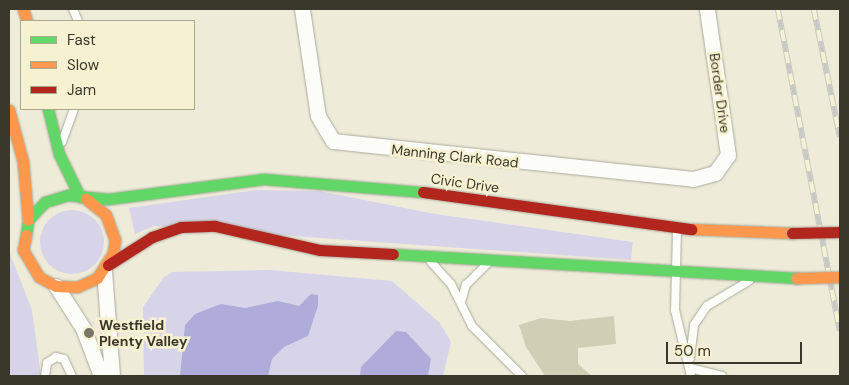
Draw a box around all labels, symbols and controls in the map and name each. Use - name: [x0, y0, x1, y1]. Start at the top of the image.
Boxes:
- legend: [20, 20, 195, 110]
- text: Fast: [67, 30, 96, 50]
- street label: Border Drive: [706, 52, 734, 134]
- text: Slow: [67, 55, 99, 75]
- text: Jam: [67, 80, 96, 100]
- street label: Manning Clark Road: [391, 141, 519, 171]
- street label: Civic Drive: [430, 170, 500, 196]
- place label: Westfield Plenty Valley: [99, 317, 187, 350]
- marker: Westfield Plenty Valley: [83, 327, 95, 339]
- scale bar: [669, 332, 805, 364]
- text: 50 m: [674, 341, 711, 361]

